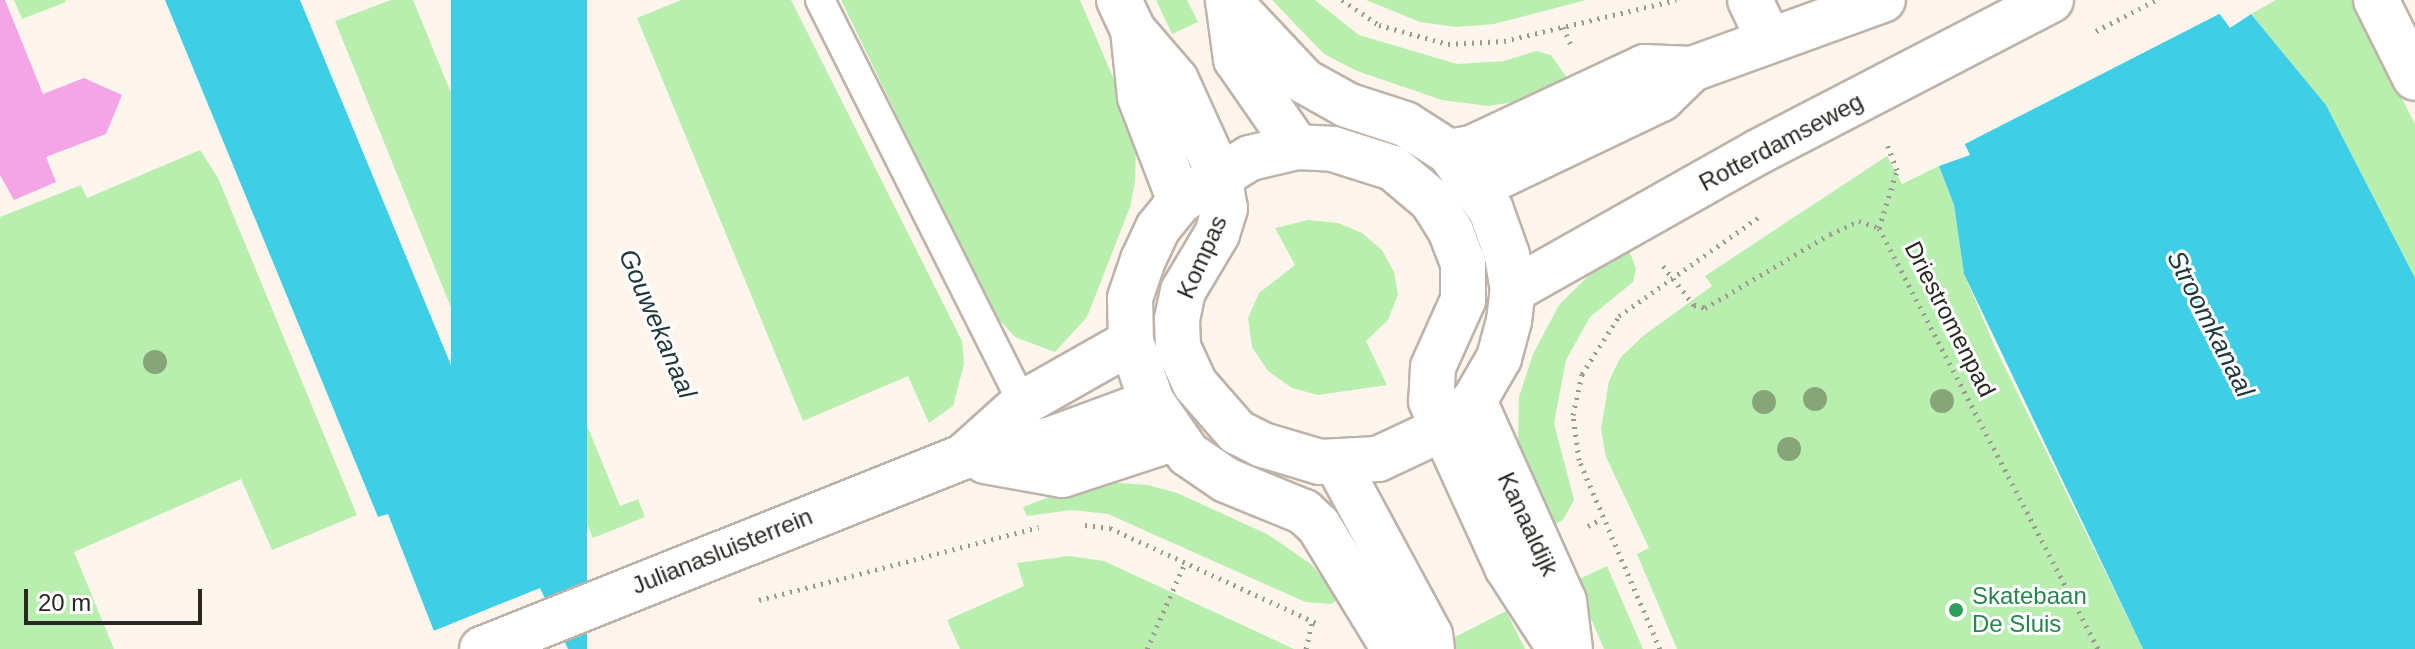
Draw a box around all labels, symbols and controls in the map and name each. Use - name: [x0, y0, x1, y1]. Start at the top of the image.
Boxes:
- street label: Rotterdamseweg: [1694, 87, 1868, 197]
- street label: Kompas: [1171, 211, 1233, 303]
- street label: Driestromenpad: [1898, 236, 2002, 402]
- water label: Gouwekanaal: [612, 245, 702, 403]
- water label: Stroomkanaal: [2160, 245, 2260, 403]
- street label: Kanaaldijk: [1492, 468, 1564, 580]
- street label: Julianasluisterrein: [628, 502, 816, 600]
- scale bar: [28, 573, 206, 623]
- place label: Skatebaan De Sluis: [1972, 582, 2087, 638]
- text: 20 m: [38, 589, 91, 616]
- marker: Skatebaan De Sluis: [1947, 601, 1965, 619]

